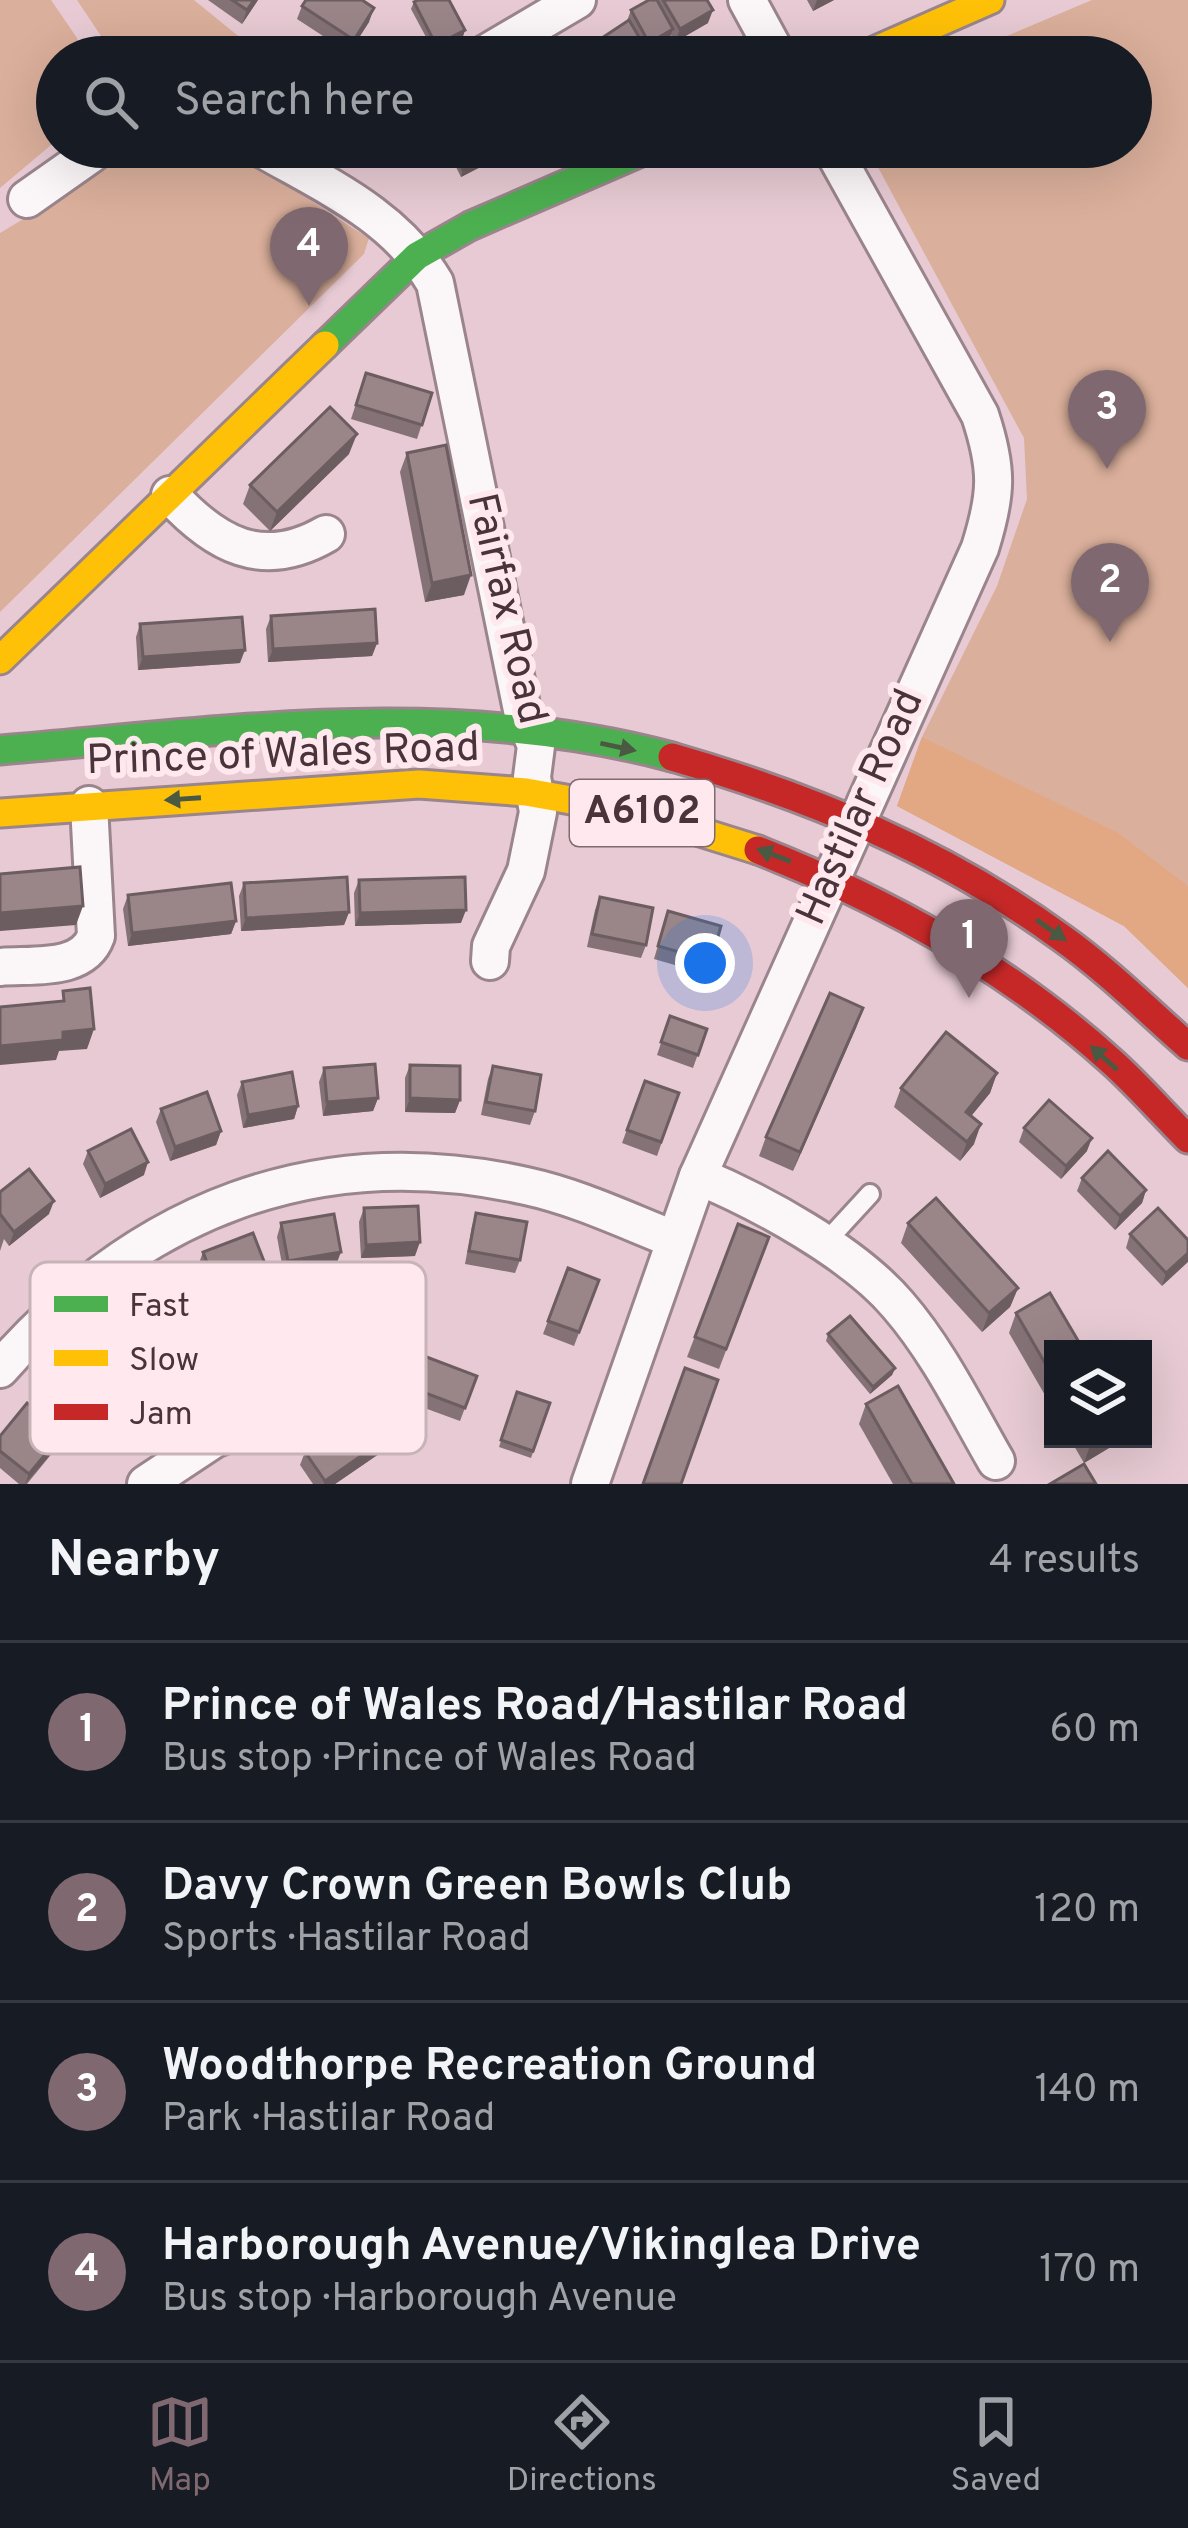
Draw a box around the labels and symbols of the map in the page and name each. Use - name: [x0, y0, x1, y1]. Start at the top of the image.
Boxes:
- pin: 4: [270, 207, 348, 306]
- pin: 3: [1068, 370, 1146, 469]
- street label: Fairfax Road: [453, 489, 557, 729]
- pin: 2: [1071, 543, 1149, 642]
- street label: Hastilar Road: [786, 682, 938, 934]
- street label: Prince of Wales Road: [85, 723, 481, 789]
- one-way arrow: [600, 738, 637, 757]
- road number: A6102: [570, 780, 714, 846]
- one-way arrow: [163, 790, 201, 809]
- one-way arrow: [755, 844, 791, 863]
- pin: 1: [930, 899, 1008, 998]
- one-way arrow: [1034, 919, 1067, 941]
- your location: [675, 933, 735, 993]
- one-way arrow: [1090, 1045, 1119, 1072]
- legend: [30, 1262, 426, 1454]
- text: Fast: [129, 1287, 190, 1329]
- text: Slow: [129, 1341, 199, 1383]
- text: Jam: [129, 1395, 193, 1437]

